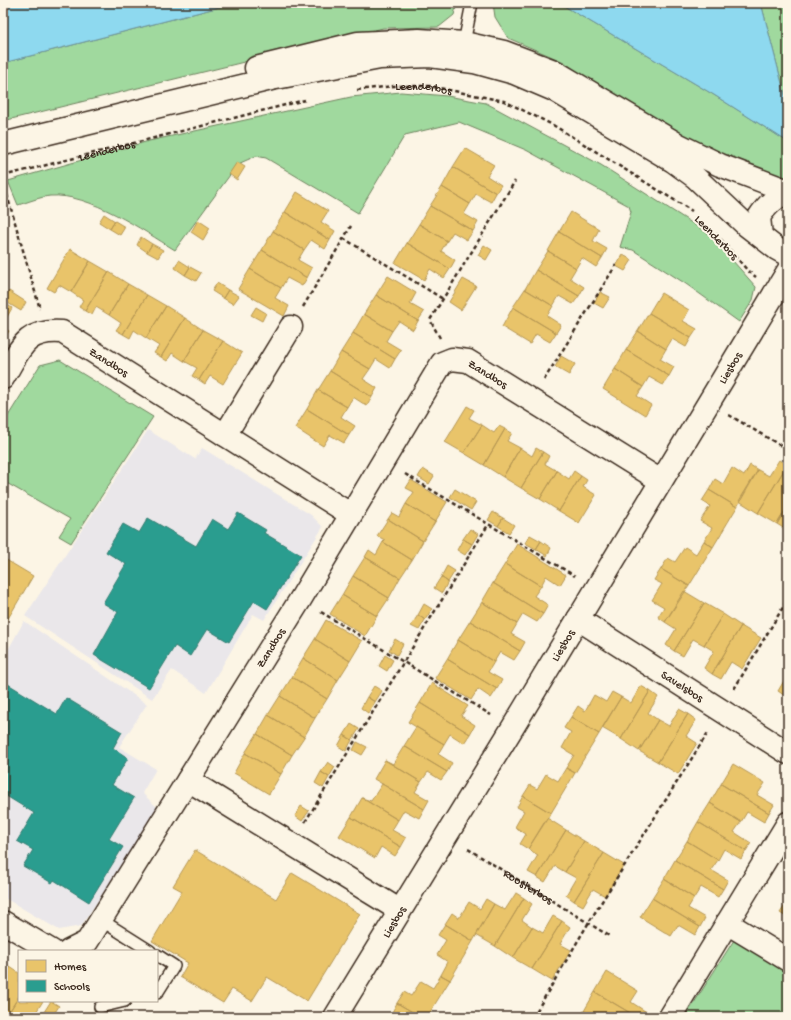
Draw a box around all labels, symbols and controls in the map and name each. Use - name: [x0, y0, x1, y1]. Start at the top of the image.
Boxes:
- street label: Leenderbos: [395, 81, 453, 100]
- street label: Leenderbos: [78, 138, 137, 166]
- street label: Leenderbos: [691, 213, 741, 264]
- street label: Zandbos: [86, 346, 131, 381]
- street label: Liesbos: [717, 350, 747, 387]
- street label: Zandbos: [465, 358, 510, 393]
- street label: Zandbos: [254, 626, 290, 671]
- street label: Liesbos: [549, 627, 579, 665]
- street label: Savelsbos: [658, 669, 706, 706]
- street label: Roosterbos: [500, 867, 555, 909]
- street label: Liesbos: [380, 904, 411, 941]
- legend: [18, 950, 158, 1002]
- text: Homes: [54, 961, 87, 975]
- text: Schools: [54, 981, 90, 995]

